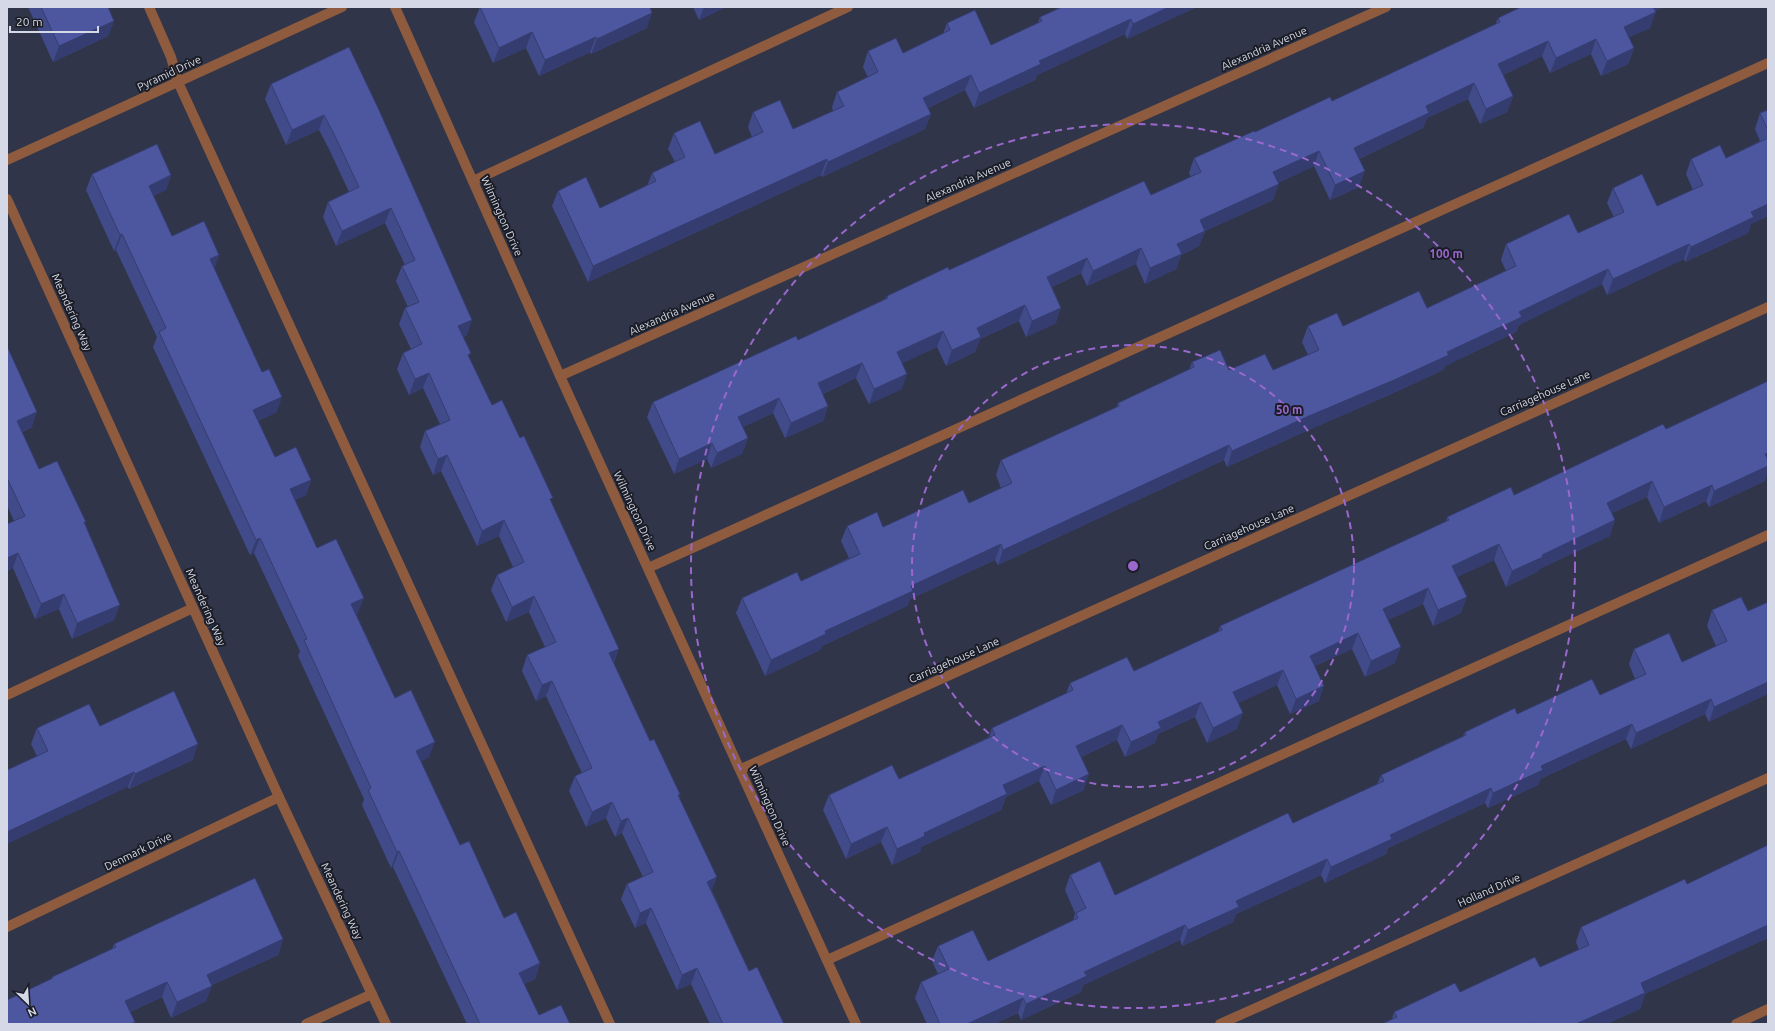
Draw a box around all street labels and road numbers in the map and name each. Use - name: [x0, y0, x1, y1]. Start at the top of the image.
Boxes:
- street label: Alexandria Avenue: [1220, 24, 1308, 72]
- street label: Pyramid Drive: [135, 53, 203, 93]
- street label: Alexandria Avenue: [924, 156, 1012, 204]
- street label: Wilmington Drive: [479, 174, 525, 258]
- street label: Meandering Way: [50, 272, 95, 353]
- street label: Alexandria Avenue: [628, 289, 716, 337]
- street label: Carriagehouse Lane: [1498, 368, 1592, 418]
- street label: Wilmington Drive: [611, 469, 659, 553]
- street label: Carriagehouse Lane: [1202, 502, 1296, 552]
- street label: Meandering Way: [184, 567, 229, 648]
- street label: Carriagehouse Lane: [907, 635, 1001, 685]
- street label: Wilmington Drive: [747, 764, 793, 848]
- street label: Denmark Drive: [102, 829, 174, 873]
- street label: Meandering Way: [319, 861, 365, 942]
- street label: Holland Drive: [1456, 871, 1522, 909]

